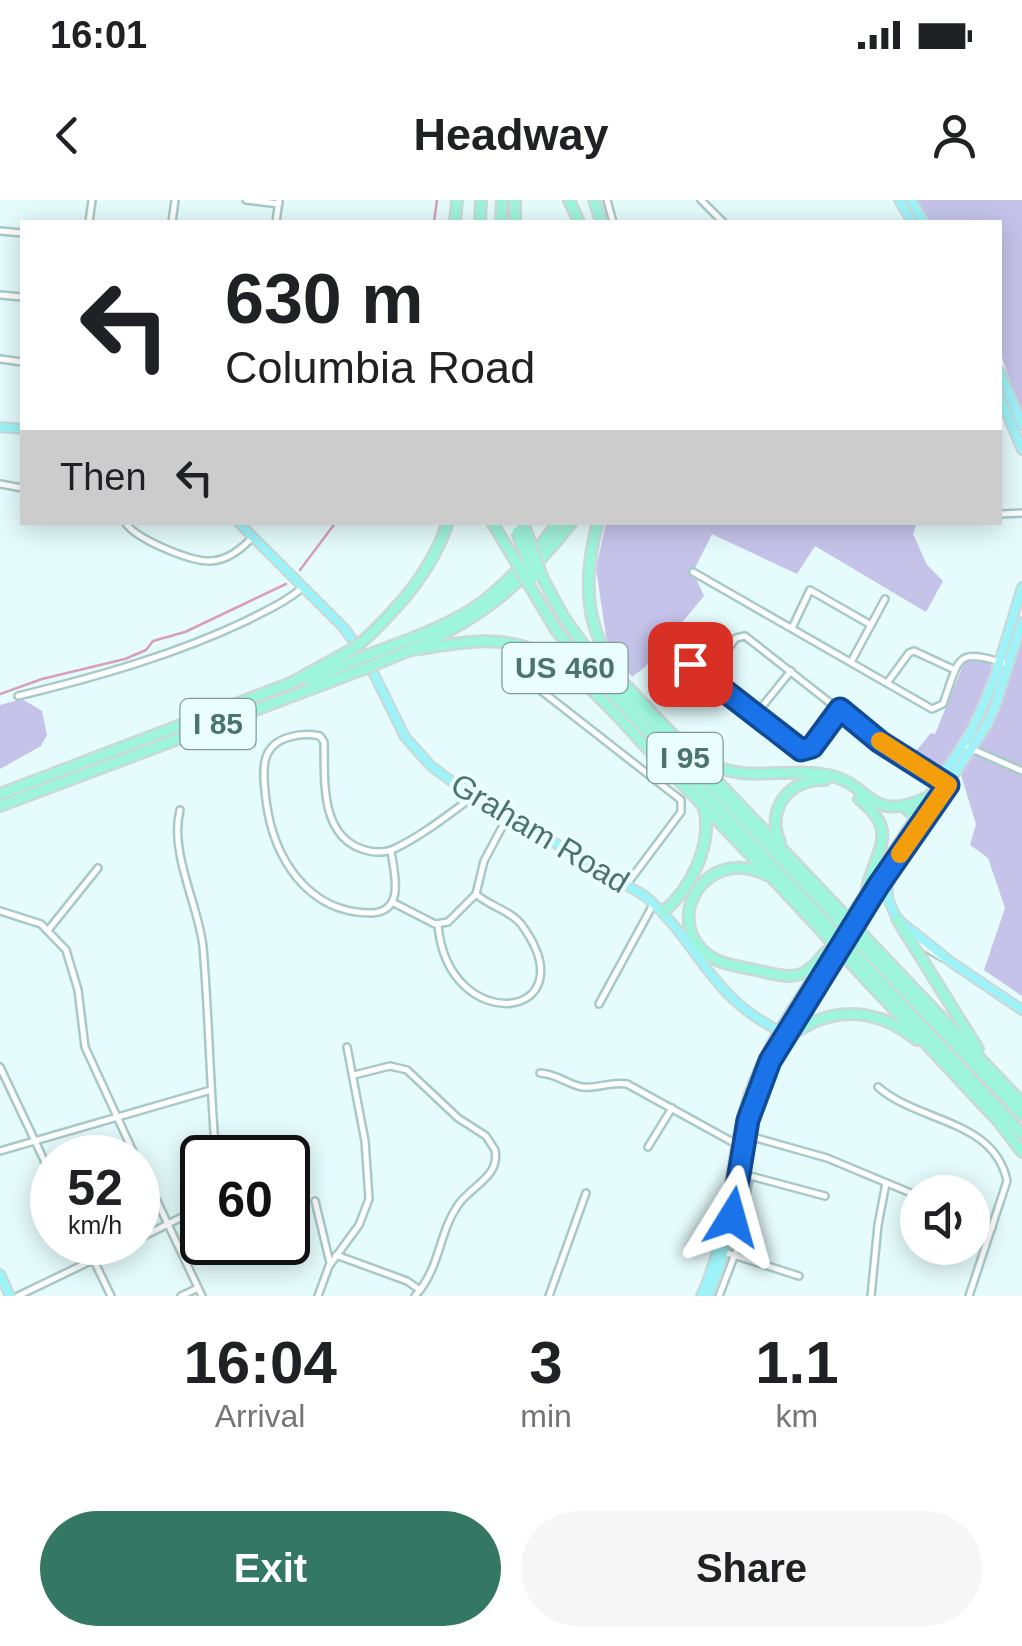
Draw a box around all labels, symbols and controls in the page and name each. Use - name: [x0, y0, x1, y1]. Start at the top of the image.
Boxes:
- text: 16:01: [50, 14, 147, 56]
- icon: back: [40, 108, 95, 163]
- icon: person: [927, 108, 982, 163]
- text: Headway: [413, 109, 609, 160]
- icon: left: [60, 260, 190, 390]
- text: 630 m: [225, 260, 423, 338]
- text: Columbia Road: [225, 342, 535, 393]
- icon: left: [167, 450, 222, 505]
- text: Then: [60, 456, 147, 498]
- pin: [648, 622, 733, 707]
- icon: arrive: [663, 637, 718, 692]
- road number: US 460: [502, 643, 628, 693]
- road number: I 85: [180, 699, 256, 749]
- road number: I 95: [648, 733, 722, 783]
- street label: Graham Road: [445, 766, 635, 900]
- speed limit sign: 60: [180, 1135, 310, 1265]
- text: 52: [67, 1160, 123, 1216]
- position arrow: [680, 1165, 784, 1269]
- map controls: [900, 1175, 990, 1265]
- button: sound: [900, 1175, 990, 1265]
- text: km/h: [68, 1211, 122, 1239]
- text: 16:04: [183, 1329, 337, 1396]
- text: 3: [529, 1329, 563, 1396]
- text: 1.1: [755, 1329, 839, 1396]
- text: Arrival: [215, 1398, 305, 1434]
- text: min: [520, 1398, 572, 1434]
- text: km: [776, 1398, 818, 1434]
- button: Exit: [40, 1511, 501, 1626]
- button: Share: [521, 1511, 982, 1626]

